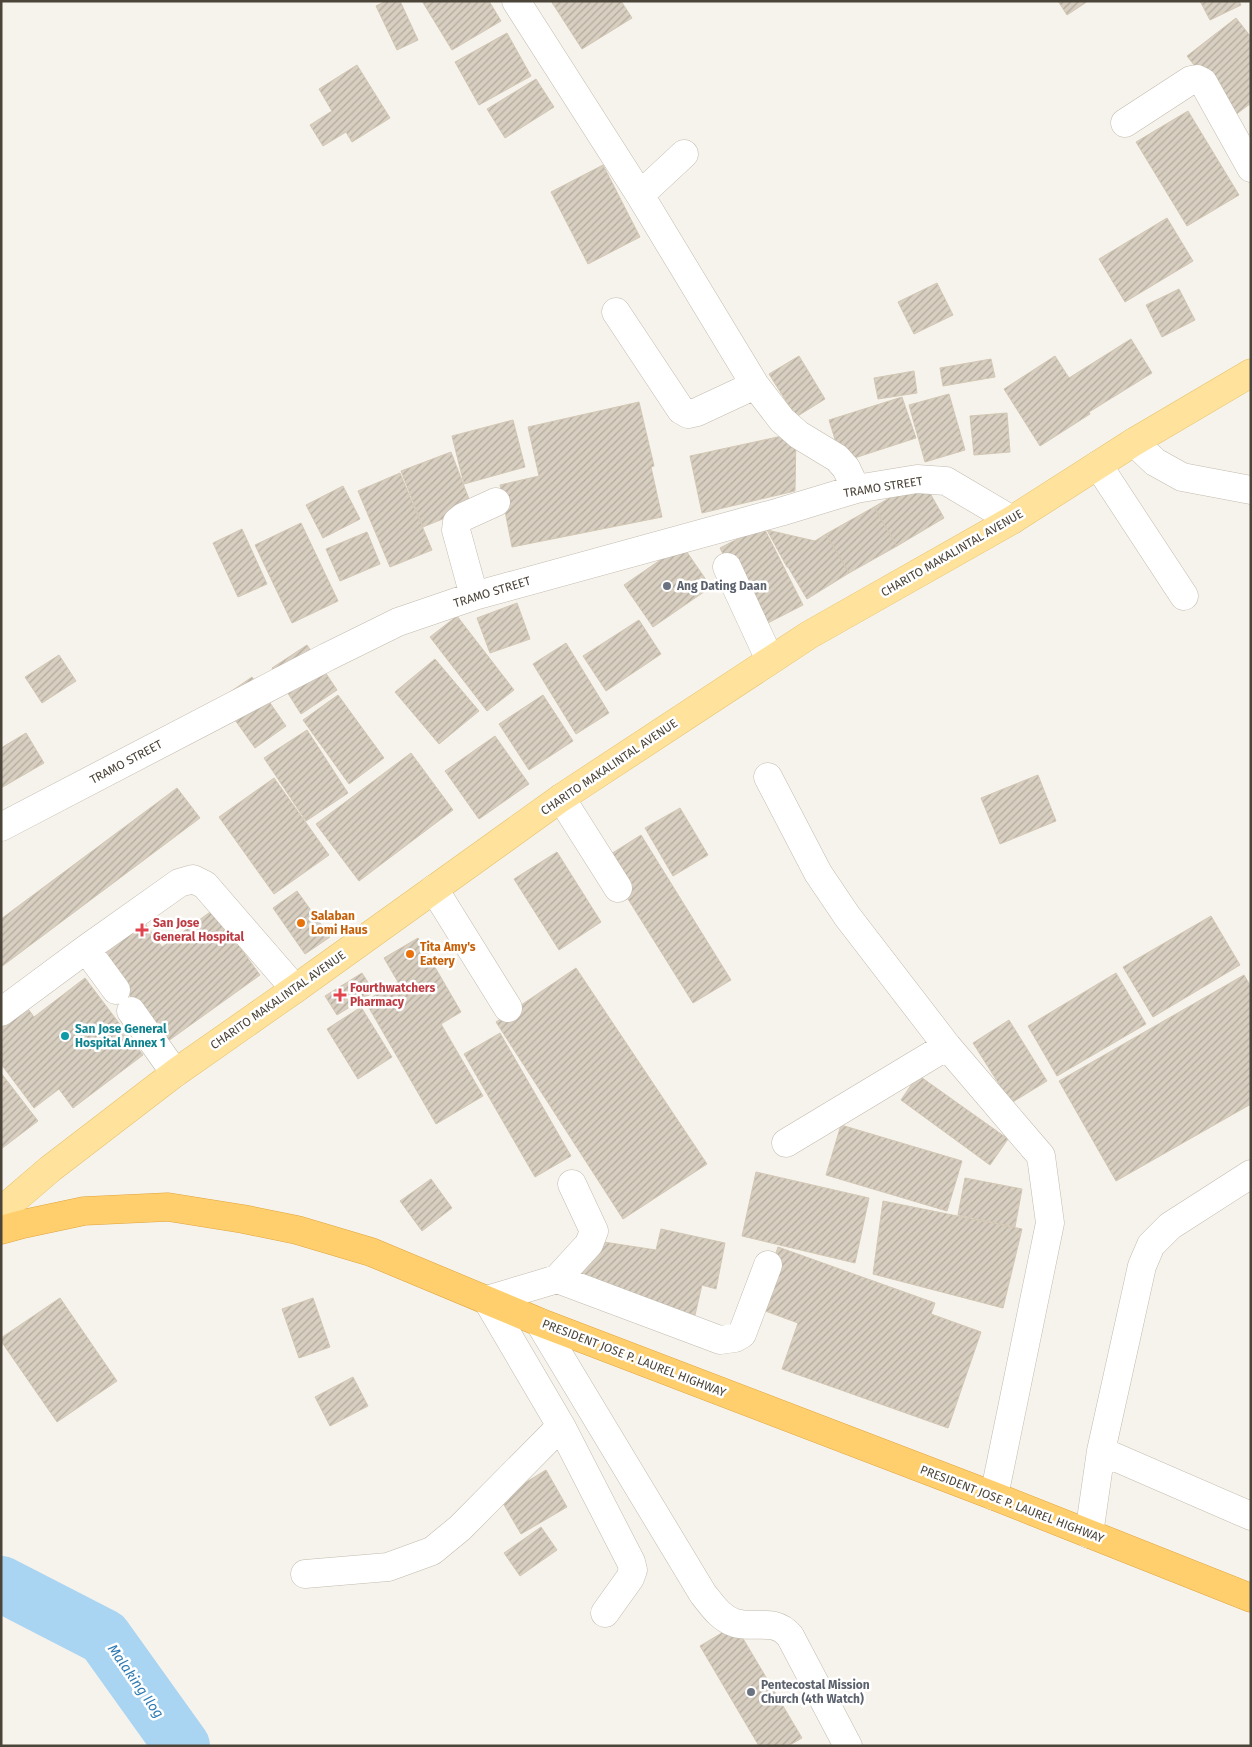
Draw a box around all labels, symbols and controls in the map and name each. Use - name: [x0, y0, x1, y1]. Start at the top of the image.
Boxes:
- street label: TRAMO STREET: [842, 474, 924, 500]
- street label: CHARITO MAKALINTAL AVENUE: [878, 507, 1026, 599]
- street label: TRAMO STREET: [452, 573, 533, 610]
- place label: Ang Dating Daan: [676, 579, 767, 593]
- marker: Ang Dating Daan: [661, 580, 673, 592]
- street label: CHARITO MAKALINTAL AVENUE: [538, 716, 680, 818]
- street label: TRAMO STREET: [87, 737, 165, 787]
- place label: Salaban Lomi Haus: [311, 909, 368, 937]
- place label: San Jose General Hospital: [153, 916, 244, 944]
- marker: Salaban Lomi Haus: [295, 917, 307, 929]
- marker: San Jose General Hospital: [135, 923, 149, 937]
- place label: Tita Amy's Eatery: [420, 940, 476, 968]
- street label: CHARITO MAKALINTAL AVENUE: [208, 948, 348, 1052]
- marker: Tita Amy's Eatery: [404, 948, 416, 960]
- place label: Fourthwatchers Pharmacy: [350, 981, 435, 1009]
- marker: Fourthwatchers Pharmacy: [334, 989, 346, 1001]
- place label: San Jose General Hospital Annex 1: [75, 1022, 167, 1050]
- marker: San Jose General Hospital Annex 1: [59, 1030, 71, 1042]
- street label: PRESIDENT JOSE P. LAUREL HIGHWAY: [540, 1316, 728, 1400]
- street label: PRESIDENT JOSE P. LAUREL HIGHWAY: [918, 1462, 1106, 1546]
- water label: Malaking Ilog: [104, 1641, 167, 1722]
- place label: Pentecostal Mission Church (4th Watch): [761, 1678, 870, 1706]
- marker: Pentecostal Mission Church (4th Watch): [745, 1686, 757, 1698]

